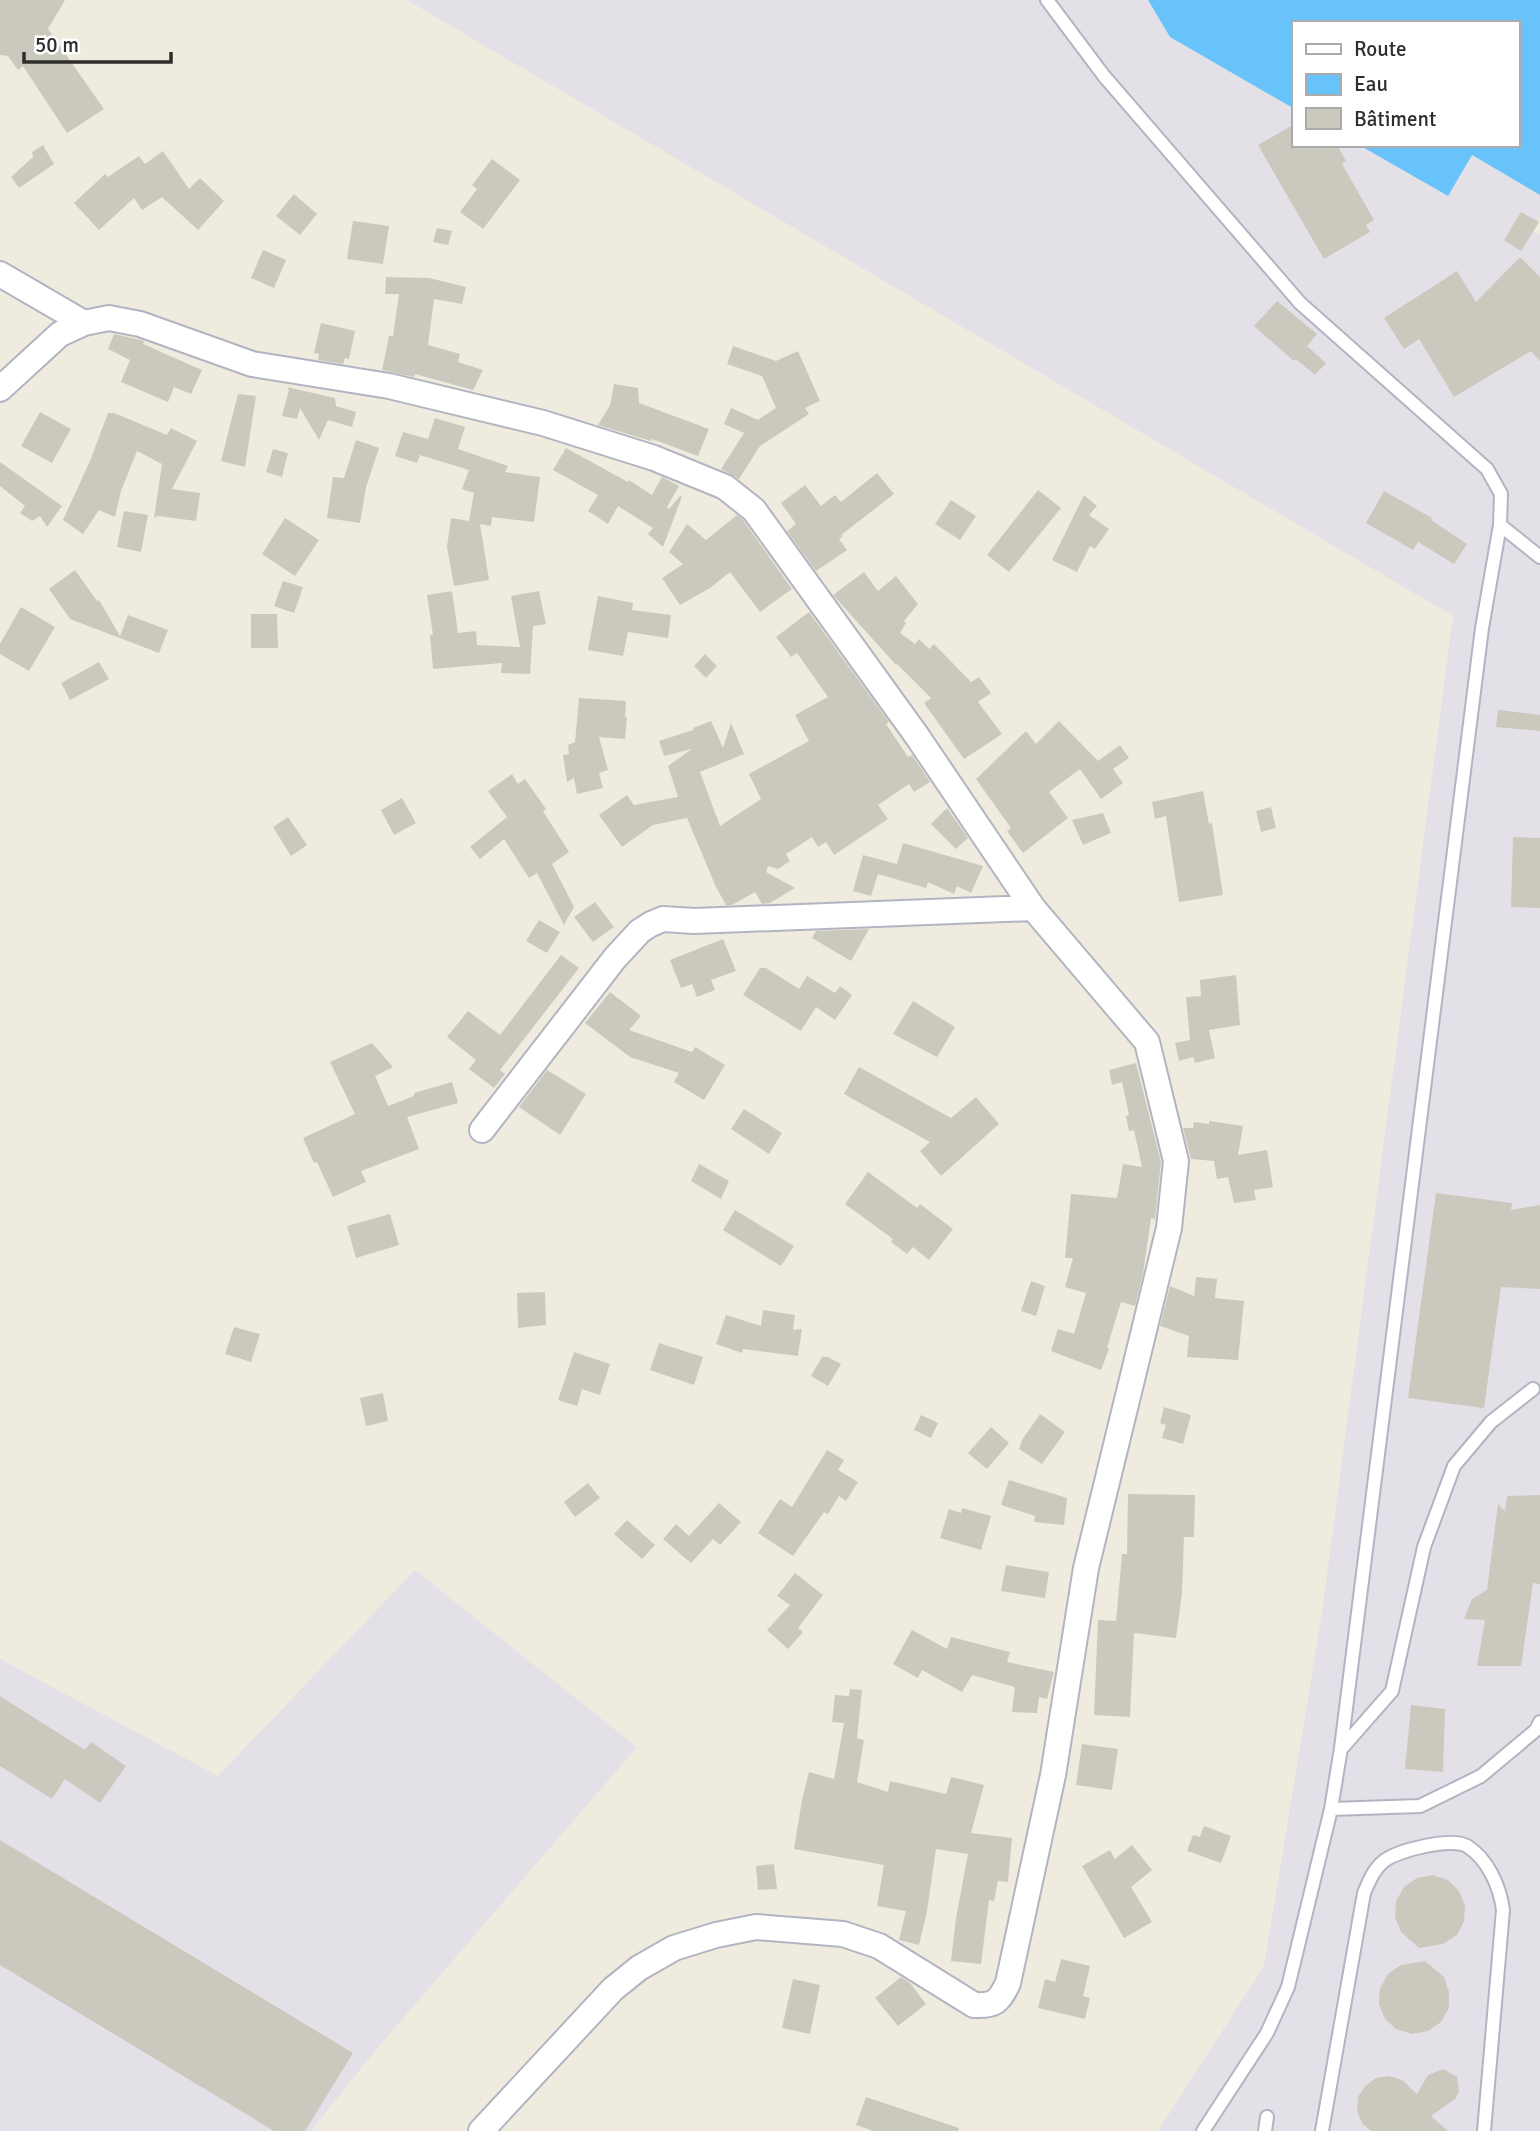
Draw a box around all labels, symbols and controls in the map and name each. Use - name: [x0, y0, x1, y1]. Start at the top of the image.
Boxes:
- scale bar: [24, 21, 172, 65]
- legend: [1292, 21, 1519, 147]
- text: 50 m: [35, 32, 79, 58]
- text: Route: [1354, 36, 1406, 62]
- text: Eau: [1354, 71, 1388, 97]
- text: Bâtiment: [1354, 106, 1436, 132]

